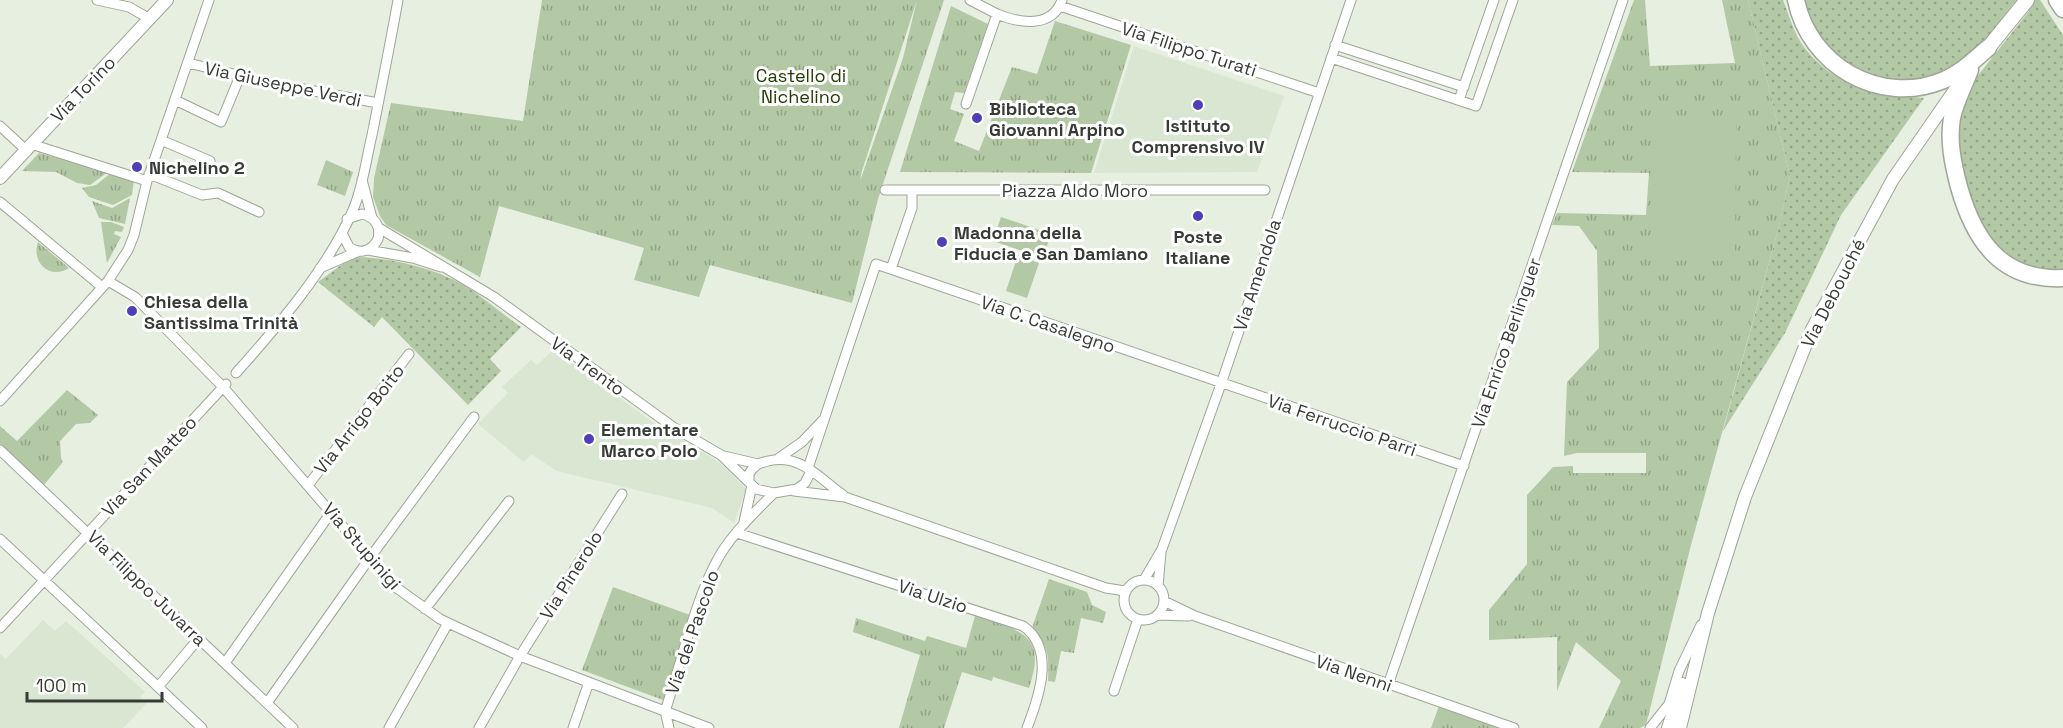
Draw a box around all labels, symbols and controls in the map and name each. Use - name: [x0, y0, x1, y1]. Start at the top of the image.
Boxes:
- street label: Via Filippo Turati: [1118, 16, 1260, 82]
- street label: Via Torino: [46, 51, 120, 127]
- street label: Via Giuseppe Verdi: [202, 56, 364, 112]
- park label: Castello di Nichelino: [756, 64, 846, 108]
- place label: Biblioteca Giovanni Arpino: [989, 97, 1125, 141]
- marker: Istituto Comprensivo IV: [1191, 98, 1205, 112]
- marker: Biblioteca Giovanni Arpino: [970, 111, 984, 125]
- place label: Istituto Comprensivo IV: [1131, 114, 1265, 158]
- place label: Nichelino 2: [149, 156, 245, 179]
- marker: Nichelino 2: [130, 160, 144, 174]
- street label: Piazza Aldo Moro: [1002, 179, 1148, 202]
- marker: Poste Italiane: [1191, 209, 1205, 223]
- street label: Via Amendola: [1228, 216, 1286, 334]
- place label: Madonna della Fiducia e San Damiano: [954, 221, 1148, 265]
- place label: Poste Italiane: [1166, 225, 1230, 269]
- marker: Madonna della Fiducia e San Damiano: [935, 235, 949, 249]
- street label: Via Debouché: [1796, 235, 1870, 351]
- street label: Via Enrico Berlinguer: [1466, 255, 1546, 431]
- place label: Chiesa della Santissima Trinità: [144, 290, 299, 334]
- street label: Via C. Casalegno: [978, 290, 1118, 358]
- marker: Chiesa della Santissima Trinità: [125, 304, 139, 318]
- street label: Via Trento: [546, 331, 630, 401]
- street label: Via Arrigo Boito: [309, 359, 409, 479]
- street label: Via Ferruccio Parri: [1264, 389, 1420, 461]
- street label: Via San Matteo: [96, 411, 202, 521]
- place label: Elementare Marco Polo: [601, 418, 699, 462]
- marker: Elementare Marco Polo: [582, 432, 596, 446]
- street label: Via Stupinigi: [318, 498, 406, 594]
- street label: Via Filippo Juvarra: [83, 525, 211, 651]
- street label: Via Pinerolo: [535, 526, 607, 624]
- street label: Via del Pascolo: [660, 567, 724, 697]
- street label: Via Ulzio: [895, 574, 971, 618]
- street label: Via Nenni: [1313, 649, 1395, 697]
- scale bar: [27, 665, 162, 703]
- text: 100 m: [36, 674, 87, 697]

